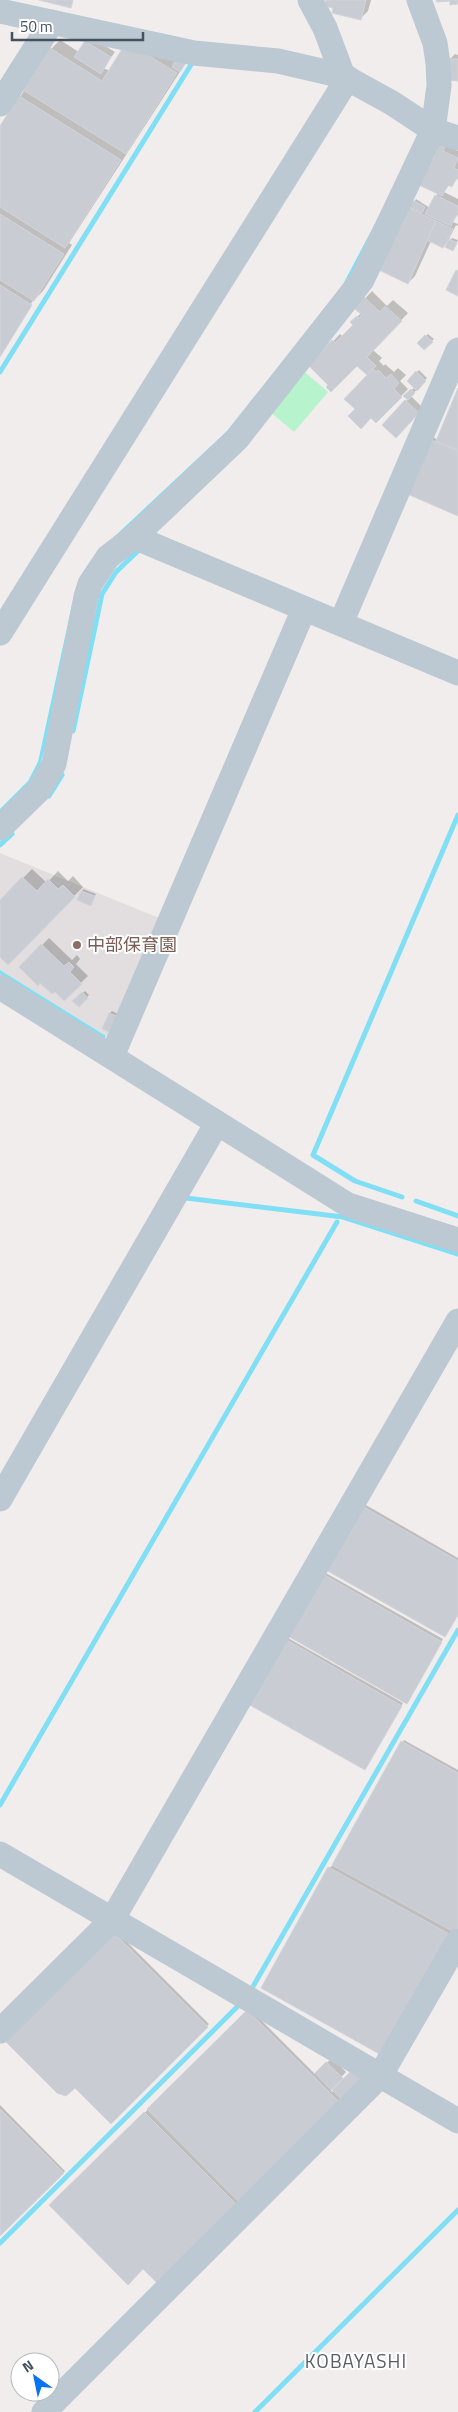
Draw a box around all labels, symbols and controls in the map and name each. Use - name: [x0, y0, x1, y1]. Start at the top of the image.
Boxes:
- scale bar: [12, 10, 144, 42]
- text: 50 m: [20, 15, 53, 38]
- place label: 中部保育園: [87, 931, 177, 958]
- marker: 中部保育園: [71, 939, 83, 951]
- district label: KOBAYASHI: [305, 2346, 407, 2375]
- north arrow: [10, 2352, 60, 2402]
- text: N: [18, 2354, 37, 2377]

